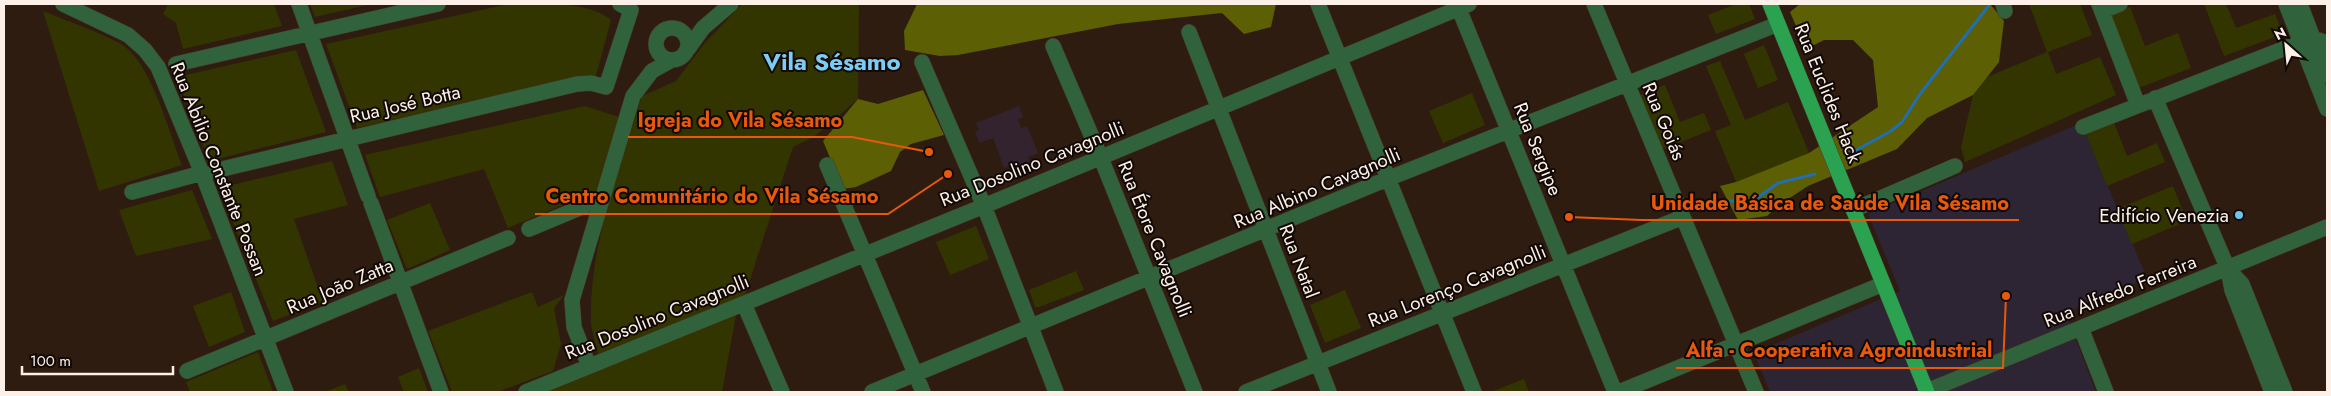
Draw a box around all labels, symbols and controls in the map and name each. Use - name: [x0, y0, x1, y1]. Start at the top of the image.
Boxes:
- street label: Rua Euclides Hack: [1788, 19, 1869, 167]
- north arrow: [2261, 20, 2311, 70]
- text: N: [2271, 22, 2290, 45]
- district label: Vila Sésamo: [762, 44, 901, 79]
- street label: Rua Abilio Constante Possan: [164, 58, 274, 280]
- street label: Rua José Botta: [347, 78, 463, 130]
- street label: Rua Goiás: [1635, 78, 1693, 164]
- street label: Rua Sergipe: [1507, 98, 1569, 200]
- callout: Igreja do Vila Sésamo: [628, 102, 852, 137]
- text: Igreja do Vila Sésamo: [638, 106, 843, 135]
- street label: Rua Dosolino Cavagnolli: [936, 115, 1128, 213]
- street label: Rua Albino Cavagnolli: [1230, 141, 1404, 235]
- street label: Rua Étore Cavagnolli: [1111, 157, 1199, 321]
- callout: Centro Comunitário do Vila Sésamo: [535, 179, 888, 214]
- text: Centro Comunitário do Vila Sésamo: [545, 182, 879, 211]
- callout: Unidade Básica de Saúde Vila Sésamo: [1641, 185, 2019, 220]
- text: Unidade Básica de Saúde Vila Sésamo: [1651, 189, 2009, 218]
- place label: Edifício Venezia: [2099, 202, 2229, 229]
- marker: Edifício Venezia: [2233, 209, 2245, 221]
- street label: Rua Natal: [1273, 220, 1325, 302]
- street label: Rua Lorenço Cavagnolli: [1364, 238, 1550, 334]
- street label: Rua Alfredo Ferreira: [2040, 248, 2200, 334]
- street label: Rua João Zatta: [283, 251, 397, 321]
- street label: Rua Dosolino Cavagnolli: [561, 268, 753, 366]
- callout: Alfa - Cooperativa Agroindustrial: [1676, 333, 2003, 368]
- text: Alfa - Cooperativa Agroindustrial: [1685, 336, 1992, 365]
- scale bar: [22, 344, 174, 376]
- text: 100 m: [30, 350, 71, 372]

